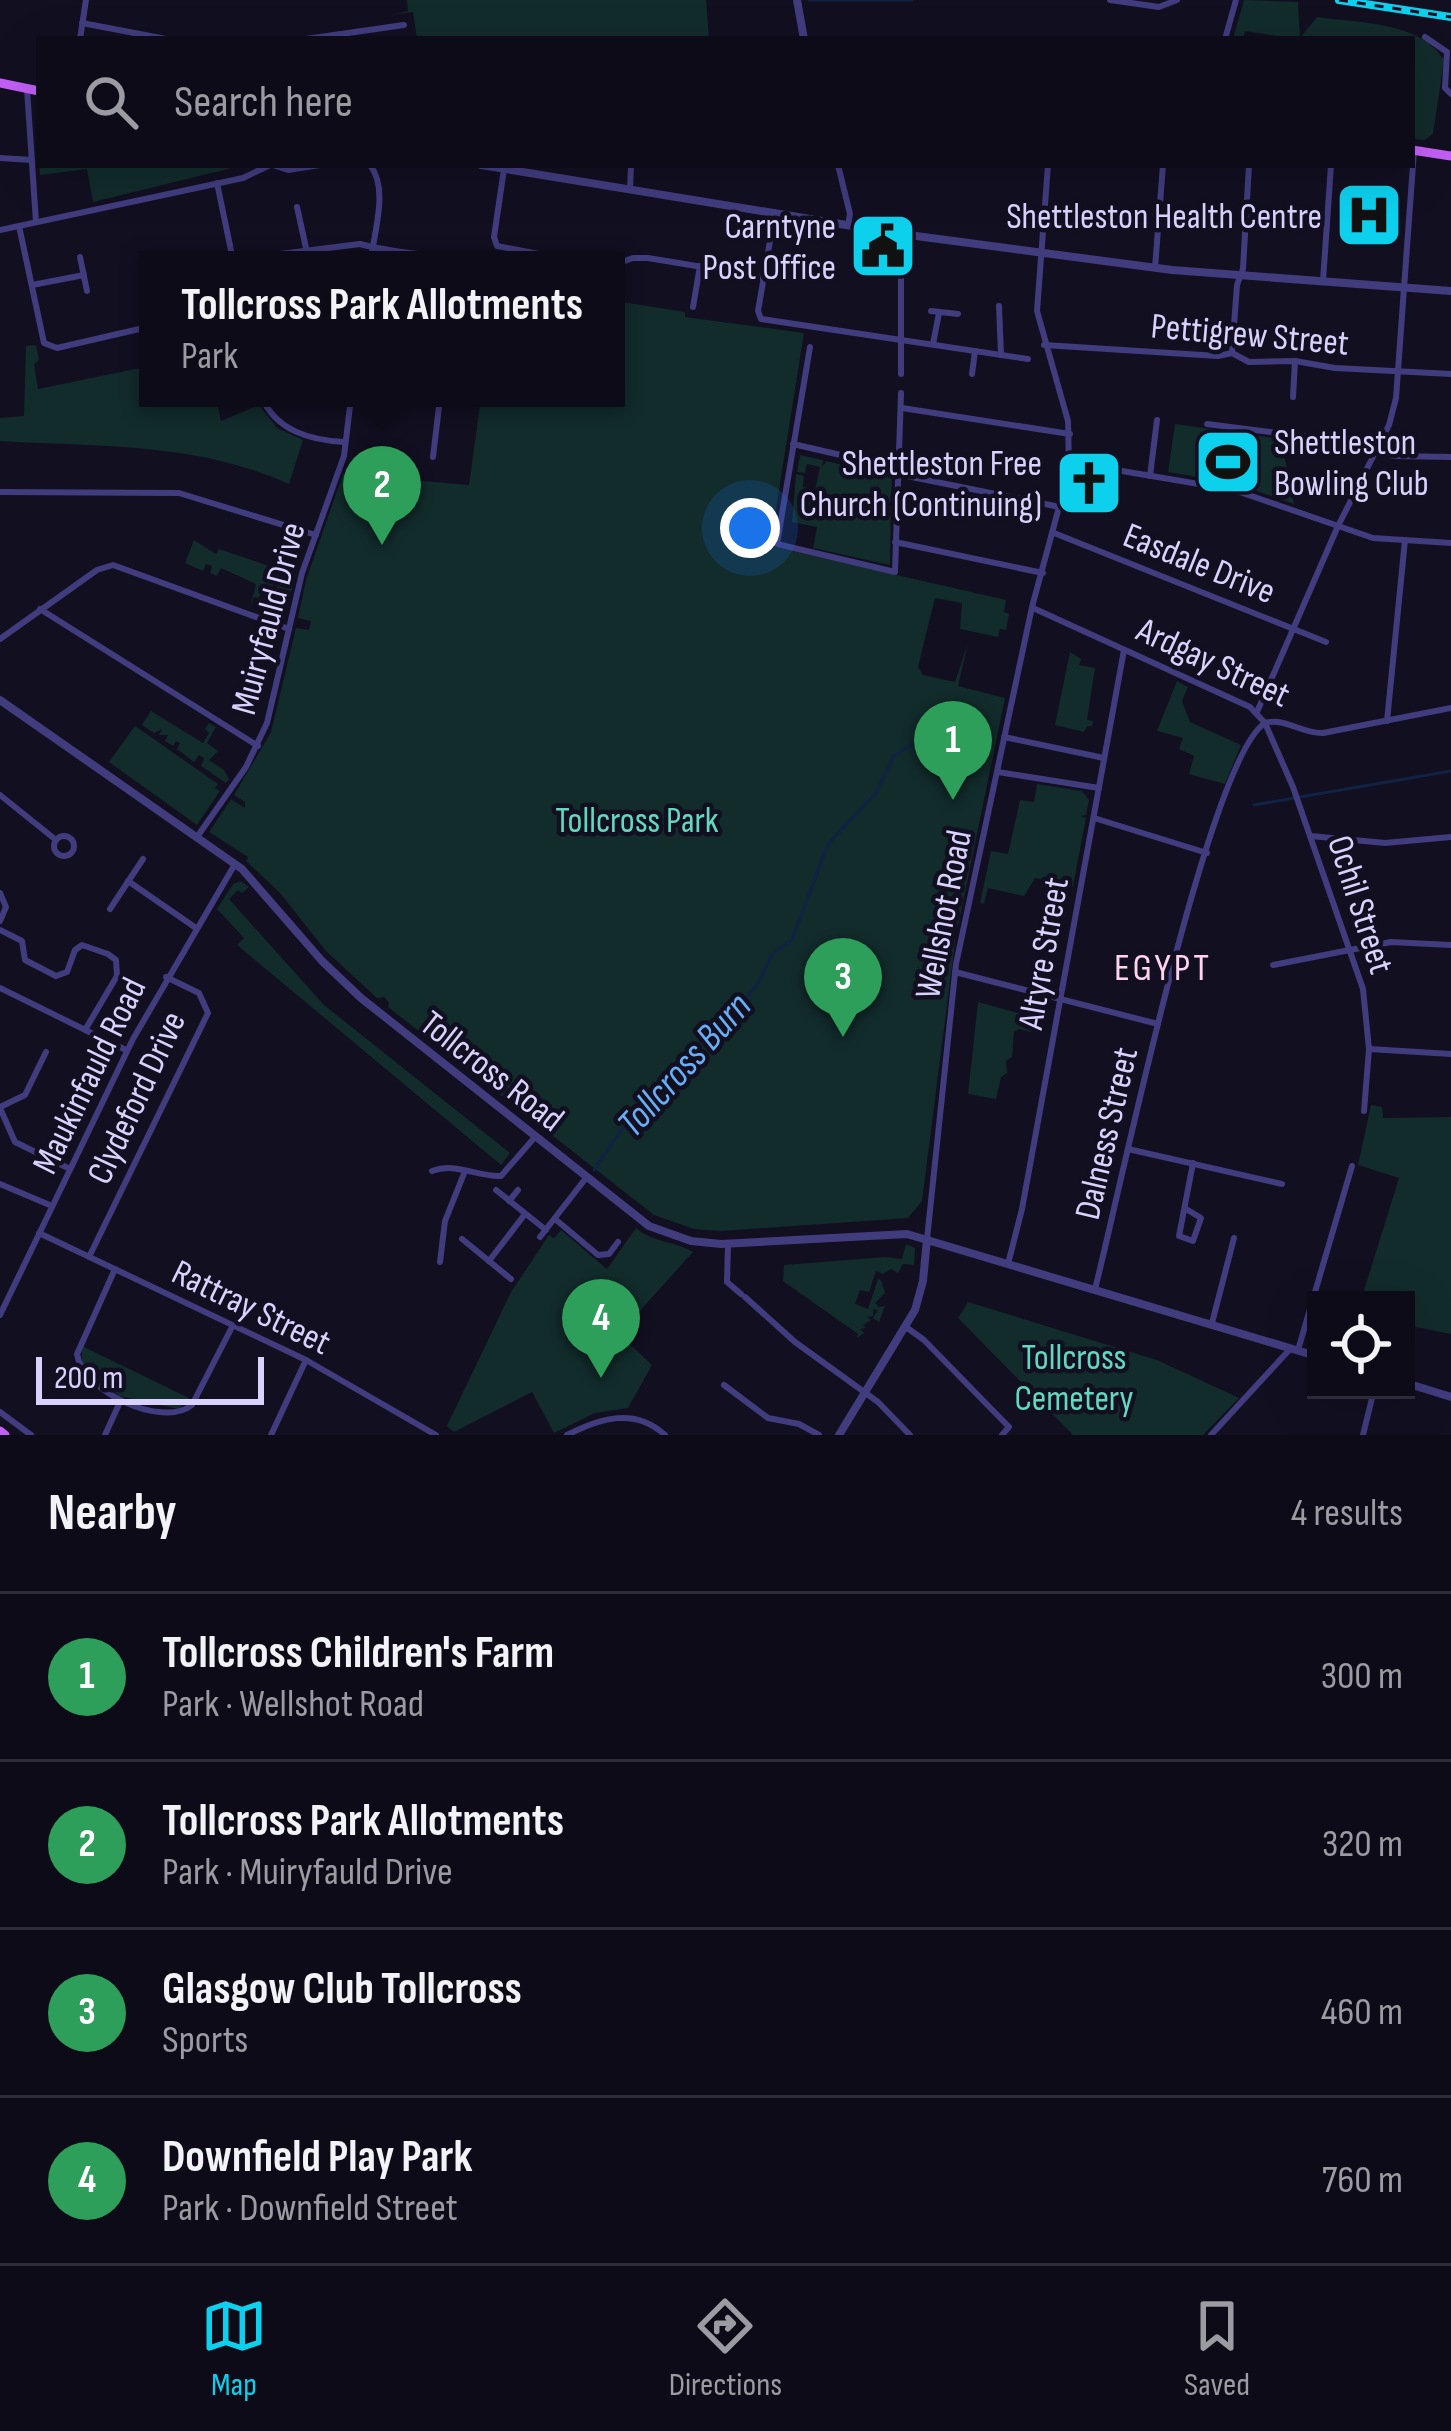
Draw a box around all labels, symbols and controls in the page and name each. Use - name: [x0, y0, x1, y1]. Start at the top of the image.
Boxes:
- search box: [36, 36, 1415, 168]
- icon: search: [78, 69, 144, 135]
- text: Search here: [174, 75, 353, 130]
- hospital icon: Shettleston Health Centre: [1334, 180, 1404, 250]
- place label: Shettleston Health Centre: [1006, 196, 1322, 239]
- place label: Carntyne Post Office: [702, 206, 836, 290]
- public building icon: Carntyne Post Office: [848, 211, 918, 281]
- popup: [139, 251, 625, 407]
- text: Tollcross Park Allotments: [181, 278, 583, 333]
- street label: Pettigrew Street: [1149, 305, 1351, 366]
- text: Park: [181, 333, 238, 380]
- place label: Shettleston Bowling Club: [1274, 422, 1429, 506]
- sports icon: Shettleston Bowling Club: [1193, 427, 1263, 497]
- place label: Shettleston Free Church (Continuing): [800, 443, 1042, 527]
- pin: 2: [343, 446, 421, 545]
- church icon: Shettleston Free Church (Continuing): [1054, 448, 1124, 518]
- your location: [720, 498, 780, 558]
- street label: Easdale Drive: [1117, 514, 1281, 614]
- street label: Muiryfauld Drive: [223, 518, 316, 719]
- street label: Ardgay Street: [1129, 609, 1296, 717]
- pin: 1: [914, 701, 992, 800]
- park label: Tollcross Park: [555, 800, 719, 843]
- street label: Wellshot Road: [907, 827, 982, 1002]
- street label: Ochil Street: [1317, 830, 1402, 979]
- street label: Altyre Street: [1010, 874, 1079, 1034]
- pin: 3: [804, 938, 882, 1037]
- district label: EGYPT: [1114, 945, 1212, 992]
- street label: Maukinfauld Road: [24, 971, 156, 1181]
- water label: Tollcross Burn: [608, 984, 762, 1148]
- street label: Tollcross Road: [411, 1003, 572, 1141]
- street label: Clydeford Drive: [79, 1005, 196, 1191]
- street label: Dalness Street: [1067, 1043, 1148, 1224]
- street label: Rattray Street: [165, 1251, 337, 1365]
- pin: 4: [562, 1279, 640, 1378]
- map controls: [1307, 1291, 1415, 1399]
- button: locate: [1307, 1291, 1415, 1399]
- park label: Tollcross Cemetery: [1015, 1337, 1133, 1421]
- scale bar: [36, 1351, 264, 1404]
- text: 200 m: [54, 1358, 123, 1398]
- text: Nearby: [48, 1483, 177, 1544]
- text: 4 results: [1291, 1490, 1403, 1537]
- text: Tollcross Children's Farm: [162, 1626, 554, 1681]
- text: 1: [79, 1653, 95, 1700]
- text: 300 m: [1321, 1653, 1403, 1700]
- text: Park · Wellshot Road: [162, 1681, 424, 1728]
- text: Tollcross Park Allotments: [162, 1794, 564, 1849]
- text: 2: [78, 1821, 96, 1868]
- text: 320 m: [1322, 1821, 1403, 1868]
- text: Park · Muiryfauld Drive: [162, 1849, 453, 1896]
- text: Glasgow Club Tollcross: [162, 1962, 522, 2017]
- text: 3: [78, 1989, 96, 2036]
- text: 460 m: [1321, 1989, 1403, 2036]
- text: Sports: [162, 2017, 248, 2064]
- text: Downfield Play Park: [162, 2130, 472, 2185]
- text: 4: [78, 2157, 96, 2204]
- text: 760 m: [1322, 2157, 1403, 2204]
- text: Park · Downfield Street: [162, 2185, 458, 2232]
- tab: Map: [201, 2293, 267, 2405]
- tab: Directions: [669, 2293, 782, 2405]
- tab: Saved: [1184, 2293, 1250, 2405]

